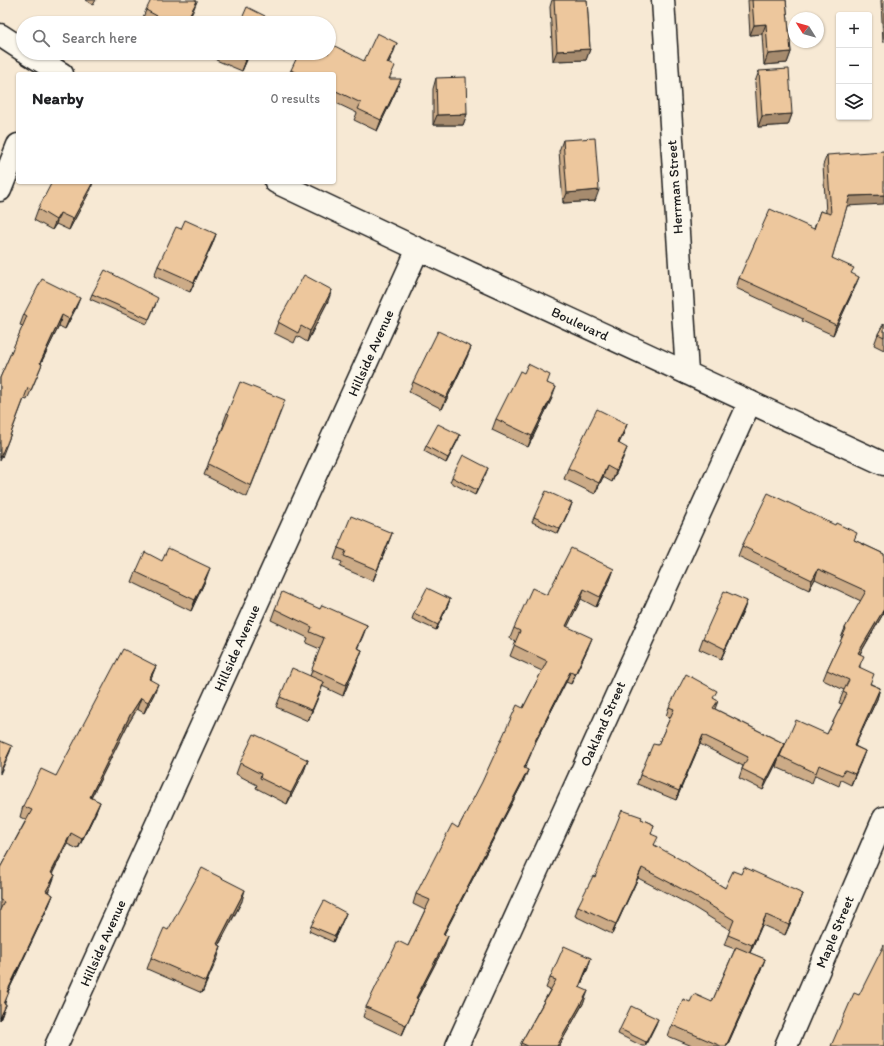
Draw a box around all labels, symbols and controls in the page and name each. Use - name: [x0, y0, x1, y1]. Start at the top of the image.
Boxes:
- north arrow: [788, 12, 824, 48]
- map controls: [836, 12, 872, 120]
- button: +: [836, 12, 872, 48]
- search box: [16, 16, 336, 60]
- icon: search: [30, 27, 52, 49]
- text: Search here: [62, 29, 137, 47]
- button: −: [836, 48, 872, 84]
- button: layers: [836, 84, 872, 120]
- text: Nearby: [32, 88, 84, 108]
- text: 0 results: [270, 91, 320, 106]
- street label: Herrman Street: [663, 139, 687, 235]
- street label: Boulevard: [548, 303, 612, 345]
- street label: Hillside Avenue: [344, 307, 398, 399]
- street label: Hillside Avenue: [210, 602, 264, 694]
- street label: Oakland Street: [577, 679, 629, 769]
- street label: Maple Street: [812, 893, 858, 971]
- street label: Hillside Avenue: [76, 897, 130, 989]

